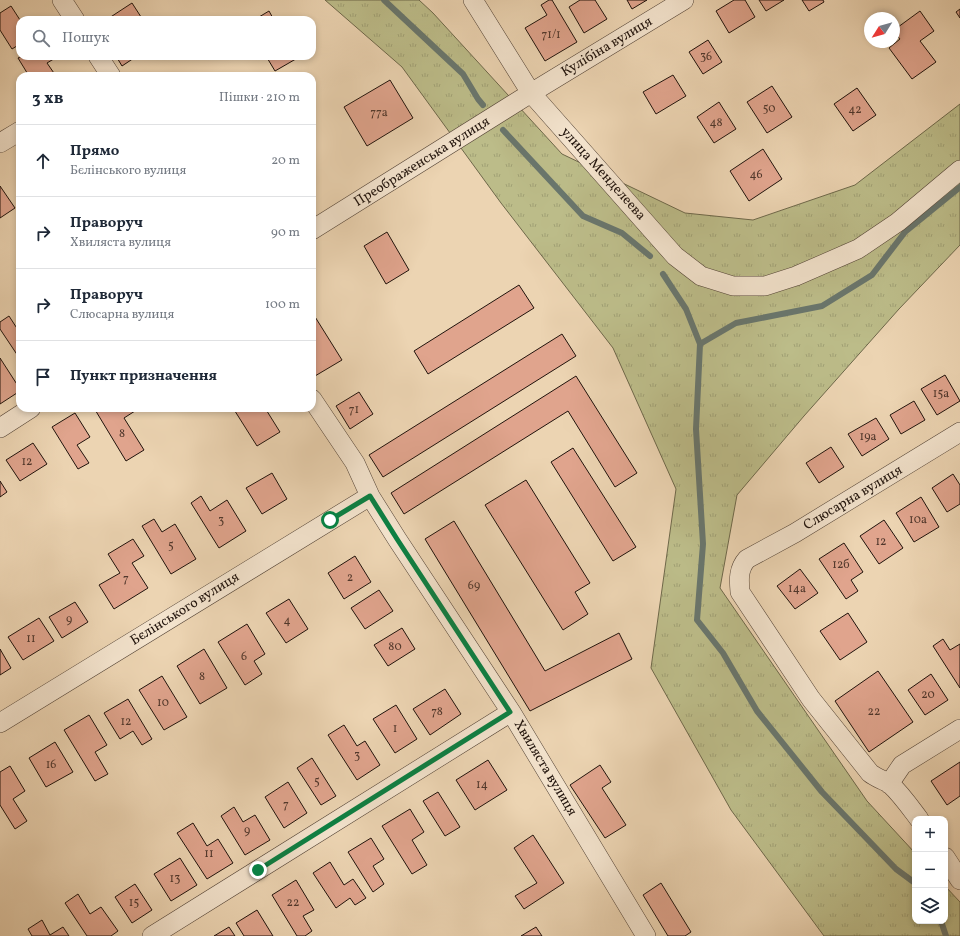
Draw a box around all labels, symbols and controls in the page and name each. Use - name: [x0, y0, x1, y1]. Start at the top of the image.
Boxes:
- street label: Кулібіна вулиця: [558, 12, 656, 82]
- north arrow: [864, 12, 900, 48]
- search box: [16, 16, 316, 60]
- icon: search: [30, 27, 52, 49]
- house number: 71/1: [541, 27, 561, 43]
- text: Пошук: [62, 28, 110, 49]
- house number: 36: [700, 49, 712, 65]
- text: 3 хв: [32, 87, 63, 110]
- text: Пішки · 210 m: [219, 89, 300, 107]
- house number: 50: [763, 101, 775, 117]
- house number: 42: [848, 102, 862, 118]
- house number: 77а: [370, 105, 388, 121]
- street label: Преображенська вулиця: [350, 112, 494, 212]
- house number: 48: [709, 115, 723, 131]
- street label: улица Менделеева: [556, 123, 650, 225]
- text: Прямо: [70, 141, 119, 162]
- icon: ahead: [32, 150, 54, 172]
- text: 20 m: [271, 152, 300, 170]
- text: Бєлінського вулиця: [70, 162, 186, 180]
- house number: 46: [749, 167, 763, 183]
- text: Праворуч: [70, 213, 143, 234]
- icon: right: [32, 222, 54, 244]
- text: 90 m: [271, 224, 300, 242]
- text: Хвиляста вулиця: [70, 234, 171, 252]
- text: Праворуч: [70, 285, 143, 306]
- icon: right: [32, 294, 54, 316]
- text: 100 m: [265, 296, 300, 314]
- text: Слюсарна вулиця: [70, 306, 174, 324]
- icon: arrive: [32, 366, 54, 388]
- text: Пункт призначення: [70, 366, 217, 387]
- house number: 15а: [933, 386, 949, 402]
- house number: 71: [349, 402, 359, 418]
- house number: 8: [119, 426, 125, 442]
- house number: 19а: [860, 429, 876, 445]
- house number: 12: [21, 454, 33, 470]
- street label: Слюсарна вулиця: [800, 461, 906, 535]
- route start: [321, 511, 339, 529]
- house number: 10а: [909, 512, 927, 528]
- house number: 3: [218, 513, 224, 529]
- house number: 12: [875, 534, 887, 550]
- house number: 5: [168, 538, 174, 554]
- house number: 12б: [832, 557, 850, 573]
- street label: Бєлінського вулиця: [127, 568, 243, 650]
- house number: 2: [347, 570, 353, 586]
- house number: 7: [123, 571, 129, 587]
- house number: 69: [468, 578, 480, 594]
- house number: 14а: [788, 581, 806, 597]
- house number: 9: [66, 612, 72, 628]
- house number: 4: [283, 613, 291, 629]
- house number: 11: [26, 631, 36, 647]
- house number: 80: [388, 639, 402, 655]
- house number: 6: [241, 649, 247, 665]
- house number: 8: [199, 669, 205, 685]
- house number: 20: [921, 687, 935, 703]
- house number: 10: [157, 695, 169, 711]
- house number: 78: [431, 704, 443, 720]
- house number: 22: [868, 704, 880, 720]
- house number: 12: [120, 714, 132, 730]
- street label: Хвиляста вулиця: [509, 716, 581, 820]
- house number: 1: [393, 721, 397, 737]
- house number: 3: [354, 748, 360, 764]
- house number: 16: [46, 757, 56, 773]
- house number: 5: [314, 774, 320, 790]
- house number: 14: [476, 777, 488, 793]
- house number: 7: [283, 797, 289, 813]
- map controls: [912, 816, 948, 924]
- button: +: [912, 816, 948, 852]
- house number: 9: [244, 823, 250, 839]
- house number: 11: [204, 846, 214, 862]
- button: −: [912, 852, 948, 888]
- route end: [249, 861, 267, 879]
- house number: 13: [170, 871, 180, 887]
- button: layers: [912, 888, 948, 924]
- house number: 15: [129, 895, 139, 911]
- house number: 22: [287, 895, 299, 911]

